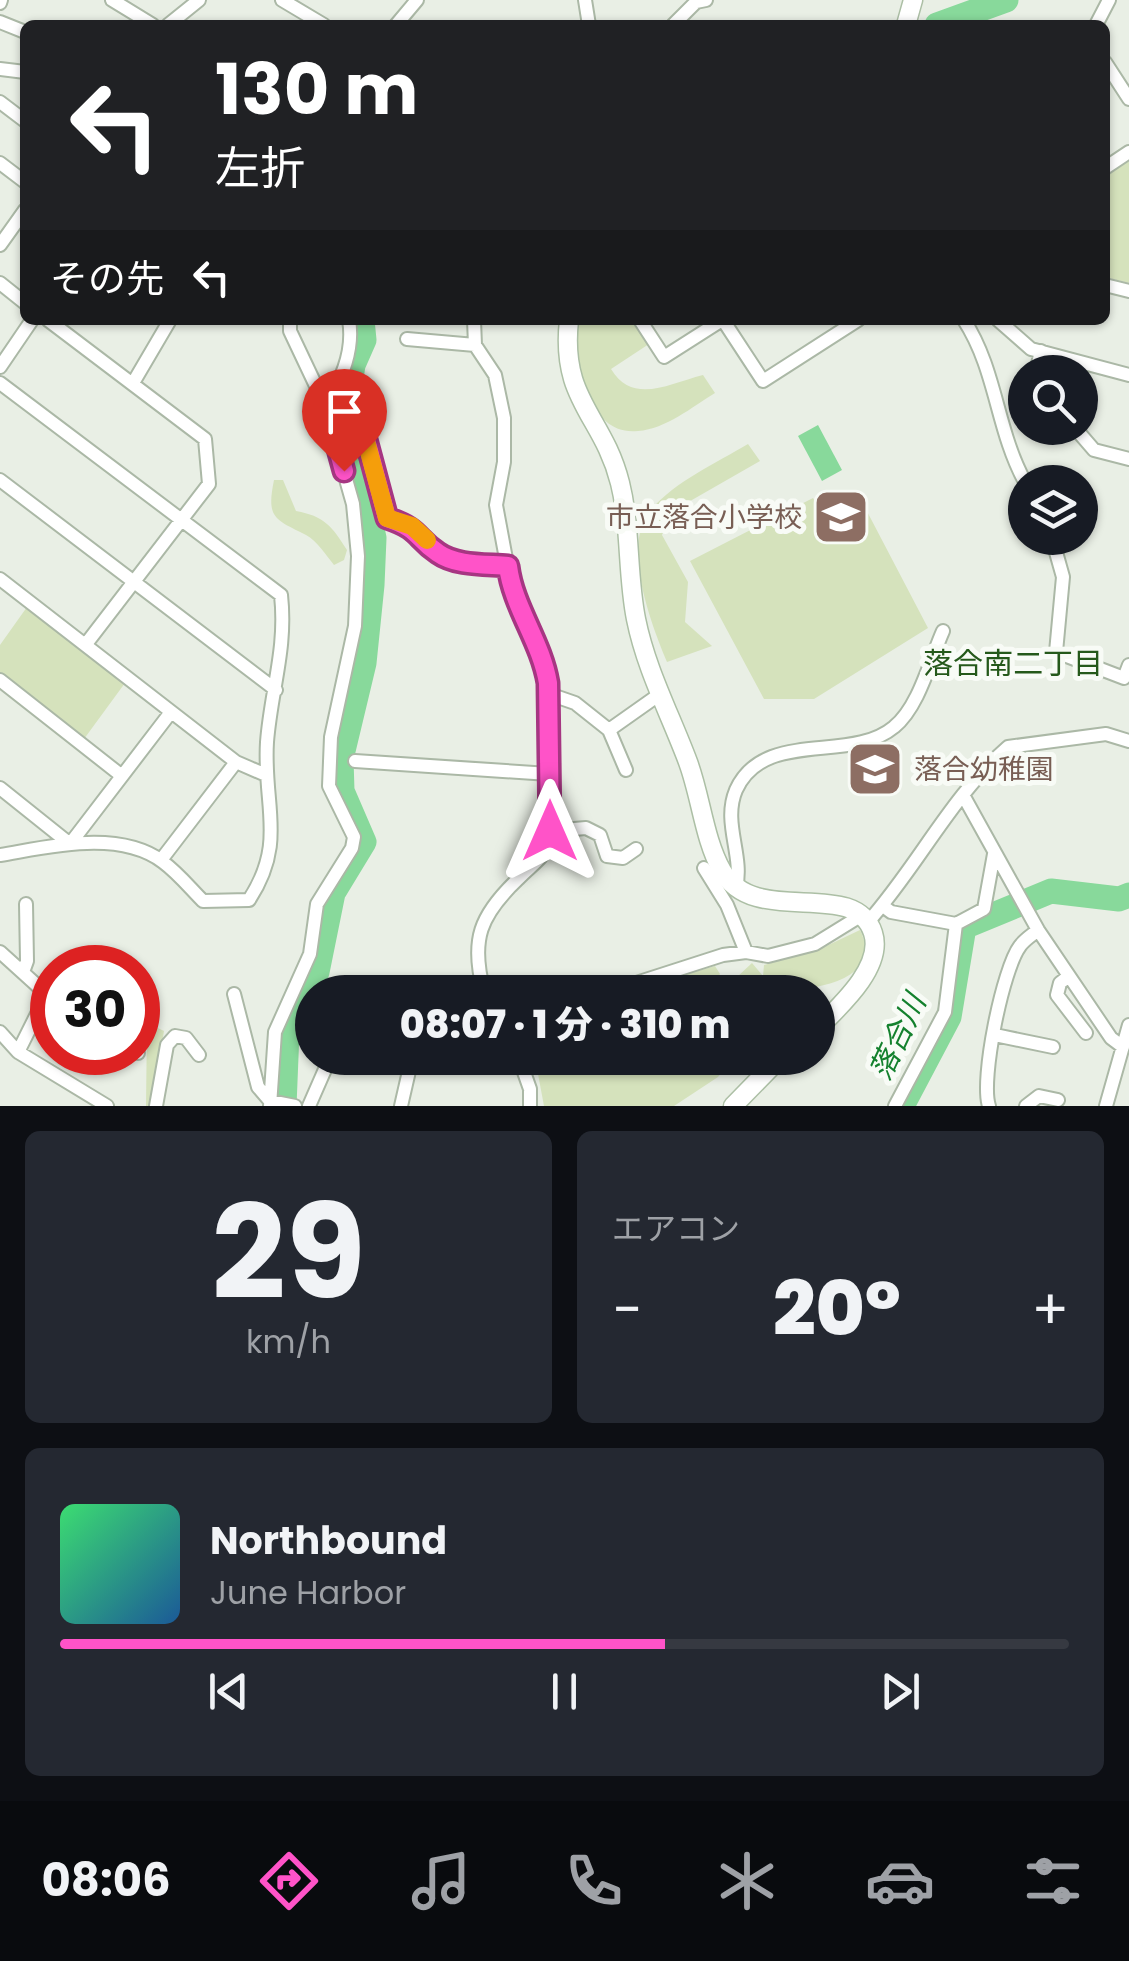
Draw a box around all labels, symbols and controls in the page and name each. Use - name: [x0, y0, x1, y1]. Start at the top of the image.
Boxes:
- text: 130 m: [215, 40, 418, 139]
- icon: left: [50, 60, 180, 190]
- text: 左折: [215, 137, 305, 200]
- icon: left: [184, 250, 239, 305]
- text: その先: [50, 252, 164, 305]
- map controls: [1008, 355, 1098, 555]
- button: search: [1008, 355, 1098, 445]
- pin: [302, 369, 387, 472]
- icon: arrive: [317, 384, 372, 439]
- button: layers: [1008, 465, 1098, 555]
- school or university icon: 市立落合小学校: [811, 487, 871, 547]
- place label: 市立落合小学校: [606, 498, 802, 537]
- district label: 落合南二丁目: [923, 642, 1103, 685]
- school or university icon: 落合幼稚園: [845, 739, 905, 799]
- place label: 落合幼稚園: [914, 750, 1054, 789]
- position arrow: [498, 779, 602, 883]
- speed limit sign: 30: [30, 945, 160, 1075]
- water label: 落合川: [859, 984, 937, 1087]
- text: 08:07 · 1 分 · 310 m: [400, 998, 730, 1051]
- text: 29: [211, 1161, 366, 1344]
- text: エアコン: [612, 1206, 740, 1251]
- text: 20°: [773, 1256, 901, 1361]
- text: −: [612, 1271, 642, 1348]
- text: +: [1031, 1271, 1069, 1348]
- text: km/h: [246, 1319, 331, 1364]
- text: Northbound: [210, 1514, 447, 1567]
- text: June Harbor: [210, 1570, 406, 1615]
- icon: previous: [201, 1664, 256, 1719]
- icon: pause: [537, 1664, 592, 1719]
- icon: next: [873, 1664, 928, 1719]
- icon: directions: [254, 1846, 324, 1916]
- icon: music: [406, 1846, 476, 1916]
- icon: phone: [559, 1846, 629, 1916]
- icon: climate: [712, 1846, 782, 1916]
- icon: car: [865, 1846, 935, 1916]
- icon: filters: [1018, 1846, 1088, 1916]
- text: 08:06: [41, 1849, 171, 1912]

